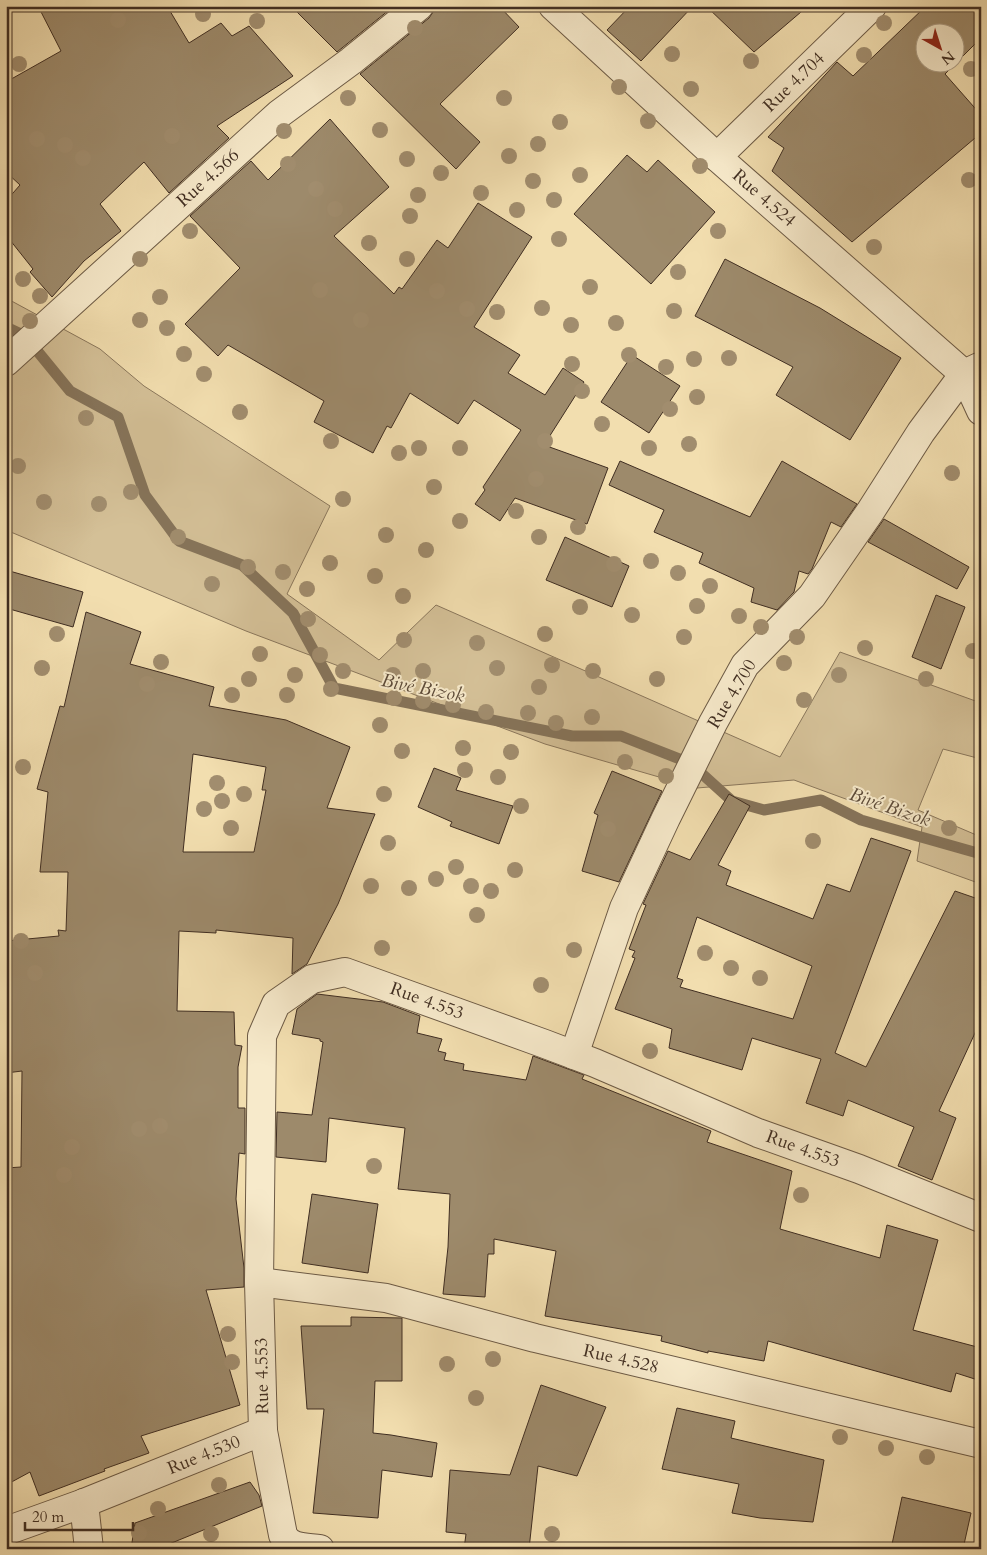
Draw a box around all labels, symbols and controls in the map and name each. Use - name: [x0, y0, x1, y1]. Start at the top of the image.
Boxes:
- north arrow: [914, 22, 964, 72]
- street label: Rue 4.704: [758, 46, 830, 118]
- text: N: [937, 47, 959, 69]
- street label: Rue 4.566: [171, 143, 245, 213]
- street label: Rue 4.524: [727, 163, 801, 233]
- street label: Rue 4.700: [702, 655, 762, 733]
- water label: Bivé Bizok: [379, 667, 467, 709]
- water label: Bivé Bizok: [846, 781, 935, 833]
- street label: Rue 4.553: [387, 976, 467, 1026]
- street label: Rue 4.553: [763, 1124, 843, 1174]
- street label: Rue 4.553: [249, 1337, 275, 1415]
- street label: Rue 4.528: [581, 1338, 661, 1380]
- street label: Rue 4.530: [164, 1429, 244, 1481]
- scale bar: [25, 1500, 132, 1532]
- text: 20 m: [32, 1507, 64, 1527]

